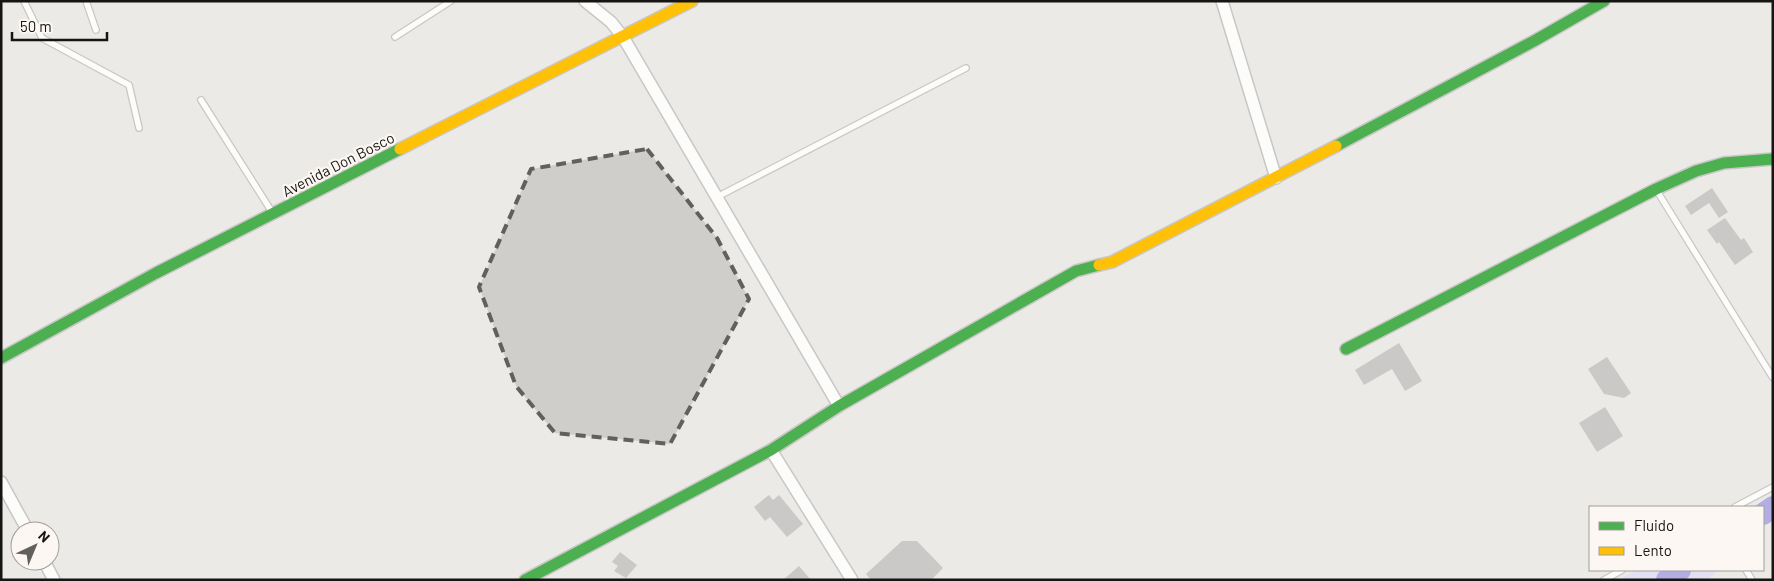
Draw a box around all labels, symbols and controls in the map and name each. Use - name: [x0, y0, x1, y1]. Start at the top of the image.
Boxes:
- scale bar: [12, 10, 108, 42]
- text: 50 m: [20, 17, 52, 35]
- street label: Avenida Don Bosco: [279, 128, 397, 200]
- legend: [1589, 506, 1764, 571]
- text: Fluido: [1634, 516, 1674, 534]
- north arrow: [10, 521, 60, 571]
- text: N: [35, 527, 54, 546]
- text: Lento: [1634, 541, 1672, 559]

